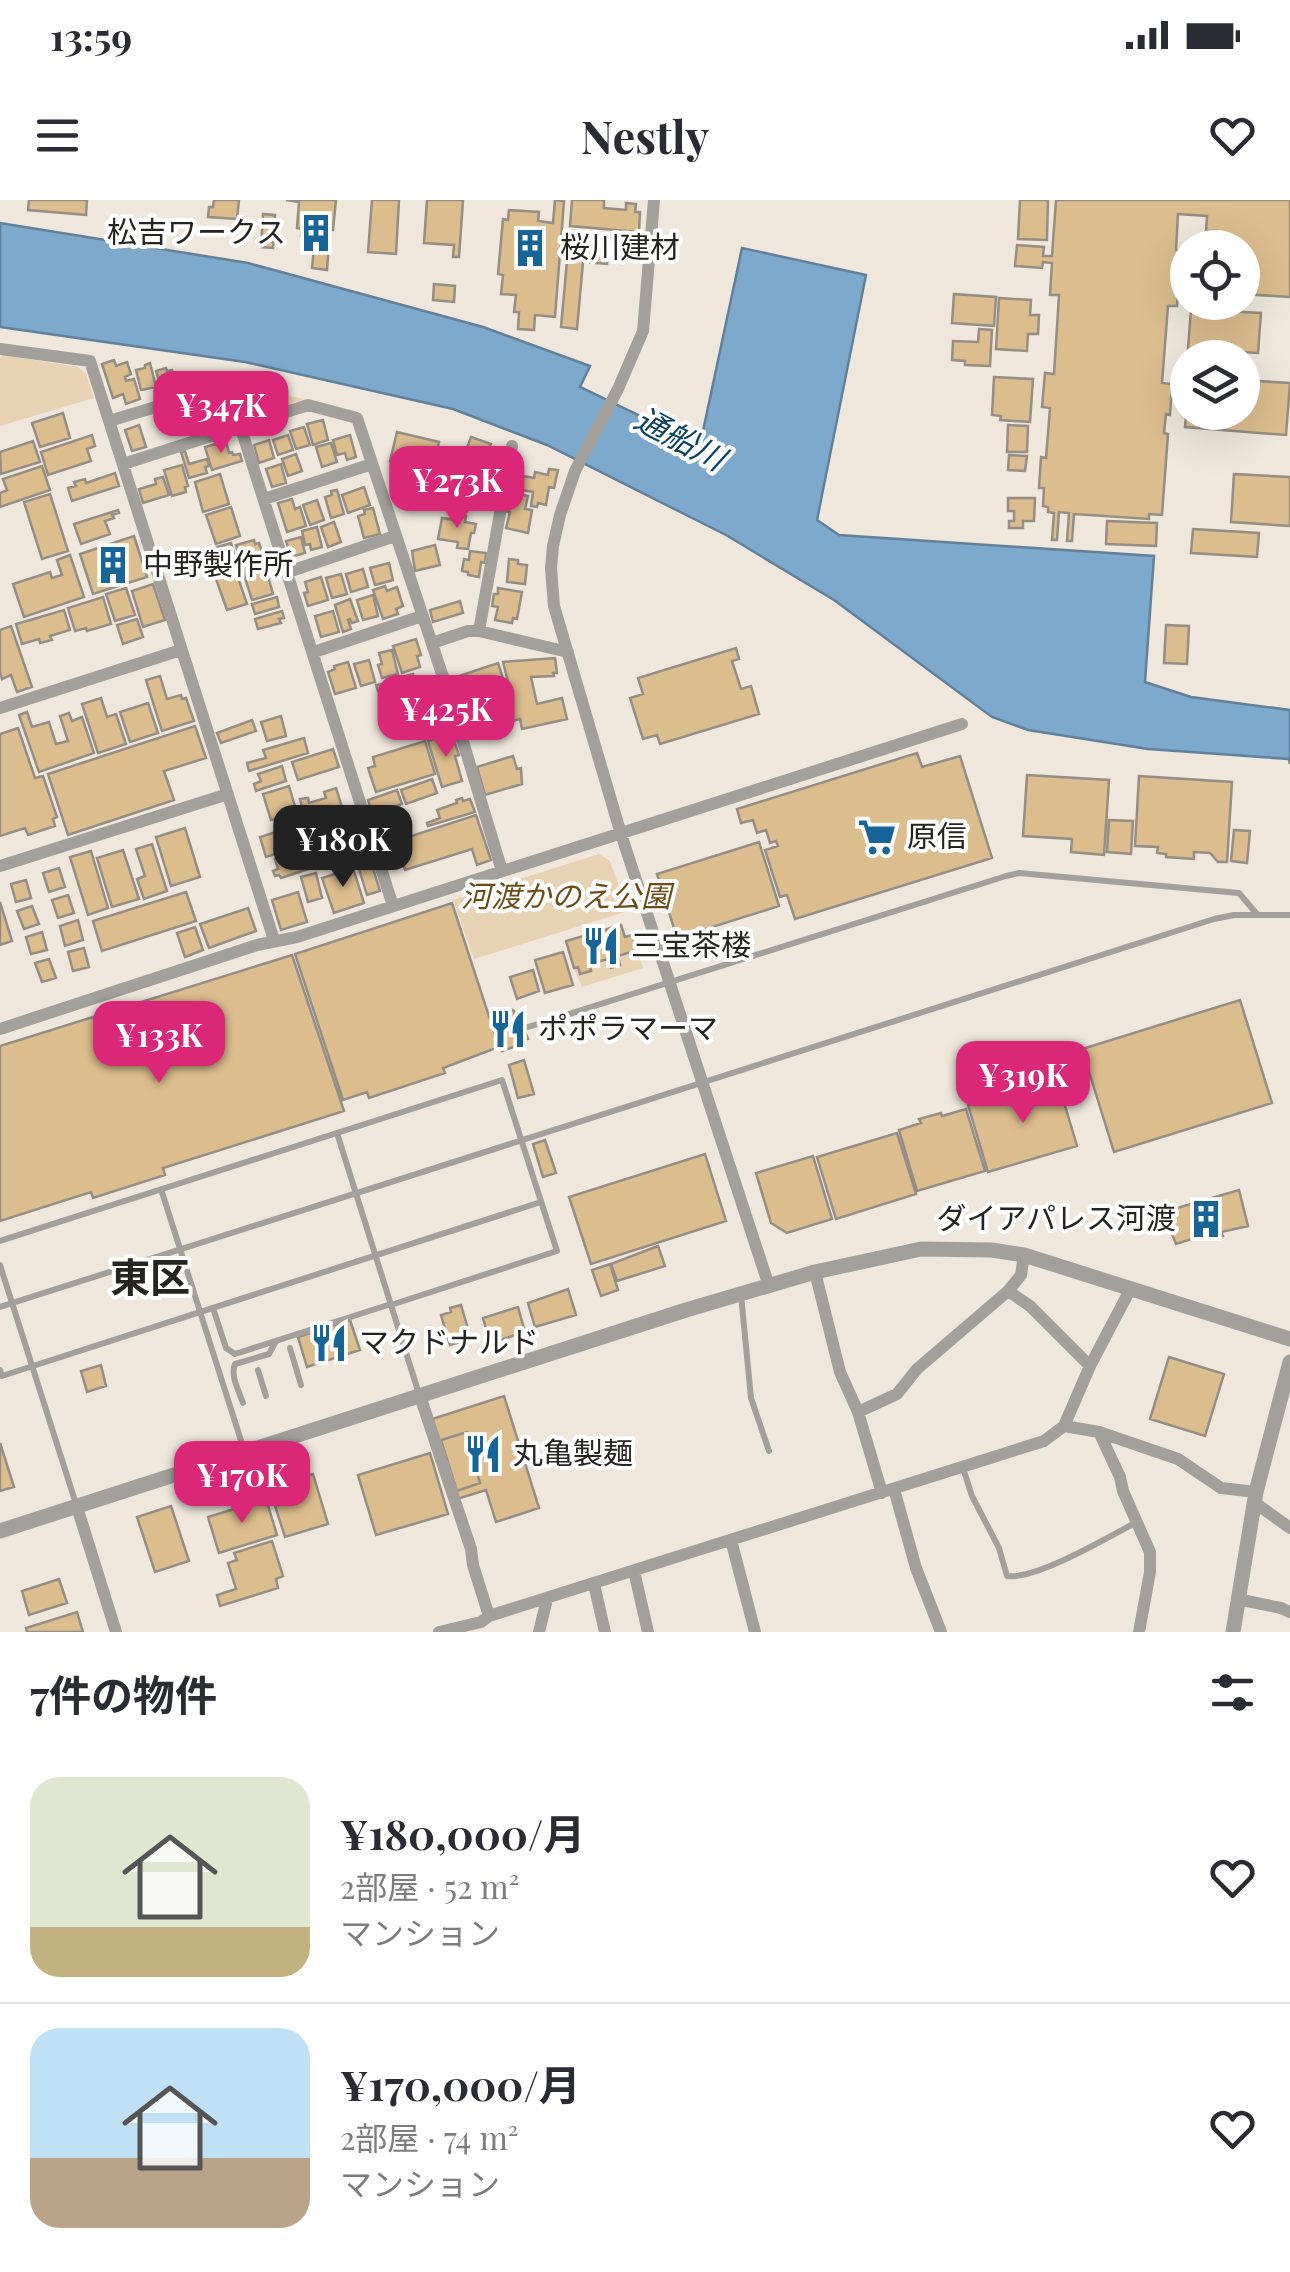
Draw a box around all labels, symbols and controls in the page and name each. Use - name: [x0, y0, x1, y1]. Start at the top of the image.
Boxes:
- text: 13:59: [50, 10, 132, 61]
- text: Nestly: [581, 105, 709, 165]
- icon: menu: [30, 108, 85, 163]
- icon: heart: [1205, 108, 1260, 163]
- place label: 松吉ワークス: [107, 211, 286, 251]
- building icon: 松吉ワークス: [295, 212, 337, 254]
- place label: 桜川建材: [560, 226, 680, 266]
- building icon: 桜川建材: [509, 227, 551, 269]
- map controls: [1170, 230, 1260, 430]
- button: locate: [1170, 230, 1260, 320]
- button: layers: [1170, 340, 1260, 430]
- pin: ¥347K: [151, 371, 291, 456]
- text: ¥347K: [175, 382, 267, 425]
- water label: 通船川: [629, 395, 736, 480]
- pin: ¥273K: [387, 446, 527, 531]
- text: ¥273K: [411, 457, 503, 500]
- place label: 中野製作所: [143, 543, 293, 583]
- building icon: 中野製作所: [92, 544, 134, 586]
- pin: ¥425K: [376, 675, 516, 760]
- text: ¥425K: [400, 686, 492, 729]
- pin: ¥180K: [273, 805, 413, 890]
- place label: 原信: [907, 815, 967, 855]
- text: ¥180K: [295, 816, 391, 859]
- supermarket icon: 原信: [856, 816, 898, 858]
- park label: 河渡かのえ公園: [461, 875, 675, 915]
- place label: 三宝茶楼: [631, 924, 751, 964]
- restaurant icon: 三宝茶楼: [580, 925, 622, 967]
- pin: ¥133K: [89, 1001, 229, 1086]
- place label: ポポラマーマ: [538, 1007, 718, 1047]
- restaurant icon: ポポラマーマ: [487, 1008, 529, 1050]
- text: ¥133K: [115, 1012, 203, 1055]
- pin: ¥319K: [953, 1041, 1093, 1126]
- text: ¥319K: [978, 1052, 1068, 1095]
- place label: ダイアパレス河渡: [937, 1197, 1176, 1237]
- building icon: ダイアパレス河渡: [1185, 1198, 1227, 1240]
- district label: 東区: [110, 1249, 190, 1302]
- place label: マクドナルド: [359, 1321, 539, 1361]
- restaurant icon: マクドナルド: [308, 1322, 350, 1364]
- place label: 丸亀製麺: [513, 1432, 633, 1472]
- restaurant icon: 丸亀製麺: [462, 1433, 504, 1475]
- pin: ¥170K: [172, 1441, 312, 1526]
- text: ¥170K: [196, 1452, 288, 1495]
- icon: filters: [1205, 1665, 1260, 1720]
- text: 7件の物件: [30, 1666, 217, 1722]
- text: ¥180,000/月: [340, 1805, 585, 1861]
- icon: home: [110, 1817, 230, 1937]
- icon: heart: [1205, 1850, 1260, 1905]
- text: 2部屋 · 52 m²: [340, 1864, 520, 1907]
- text: マンション: [340, 1910, 500, 1953]
- text: ¥170,000/月: [340, 2056, 581, 2112]
- icon: home: [110, 2068, 230, 2188]
- icon: heart: [1205, 2101, 1260, 2156]
- text: 2部屋 · 74 m²: [340, 2115, 519, 2158]
- text: マンション: [340, 2161, 500, 2204]

